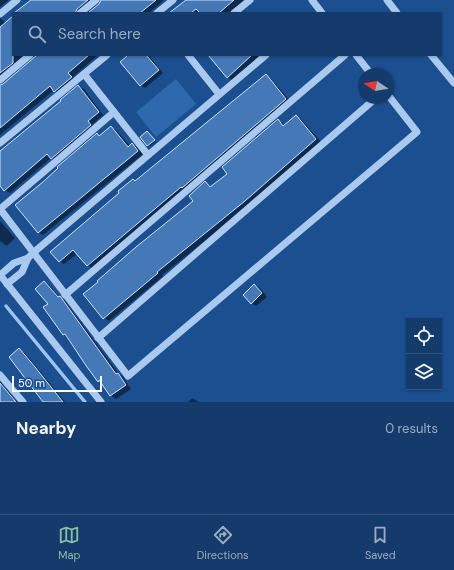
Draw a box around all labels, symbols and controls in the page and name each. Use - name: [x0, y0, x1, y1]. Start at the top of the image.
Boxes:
- search box: [12, 12, 442, 56]
- icon: search: [26, 23, 48, 45]
- text: Search here: [58, 24, 141, 44]
- north arrow: [358, 68, 394, 104]
- map controls: [406, 318, 442, 390]
- button: locate: [406, 318, 442, 354]
- button: layers: [406, 354, 442, 390]
- scale bar: [12, 374, 102, 393]
- text: 50 m: [18, 376, 45, 390]
- text: Nearby: [16, 417, 76, 439]
- text: 0 results: [385, 420, 438, 437]
- tab: Map: [58, 524, 80, 562]
- tab: Directions: [197, 524, 249, 562]
- tab: Saved: [365, 524, 396, 562]

